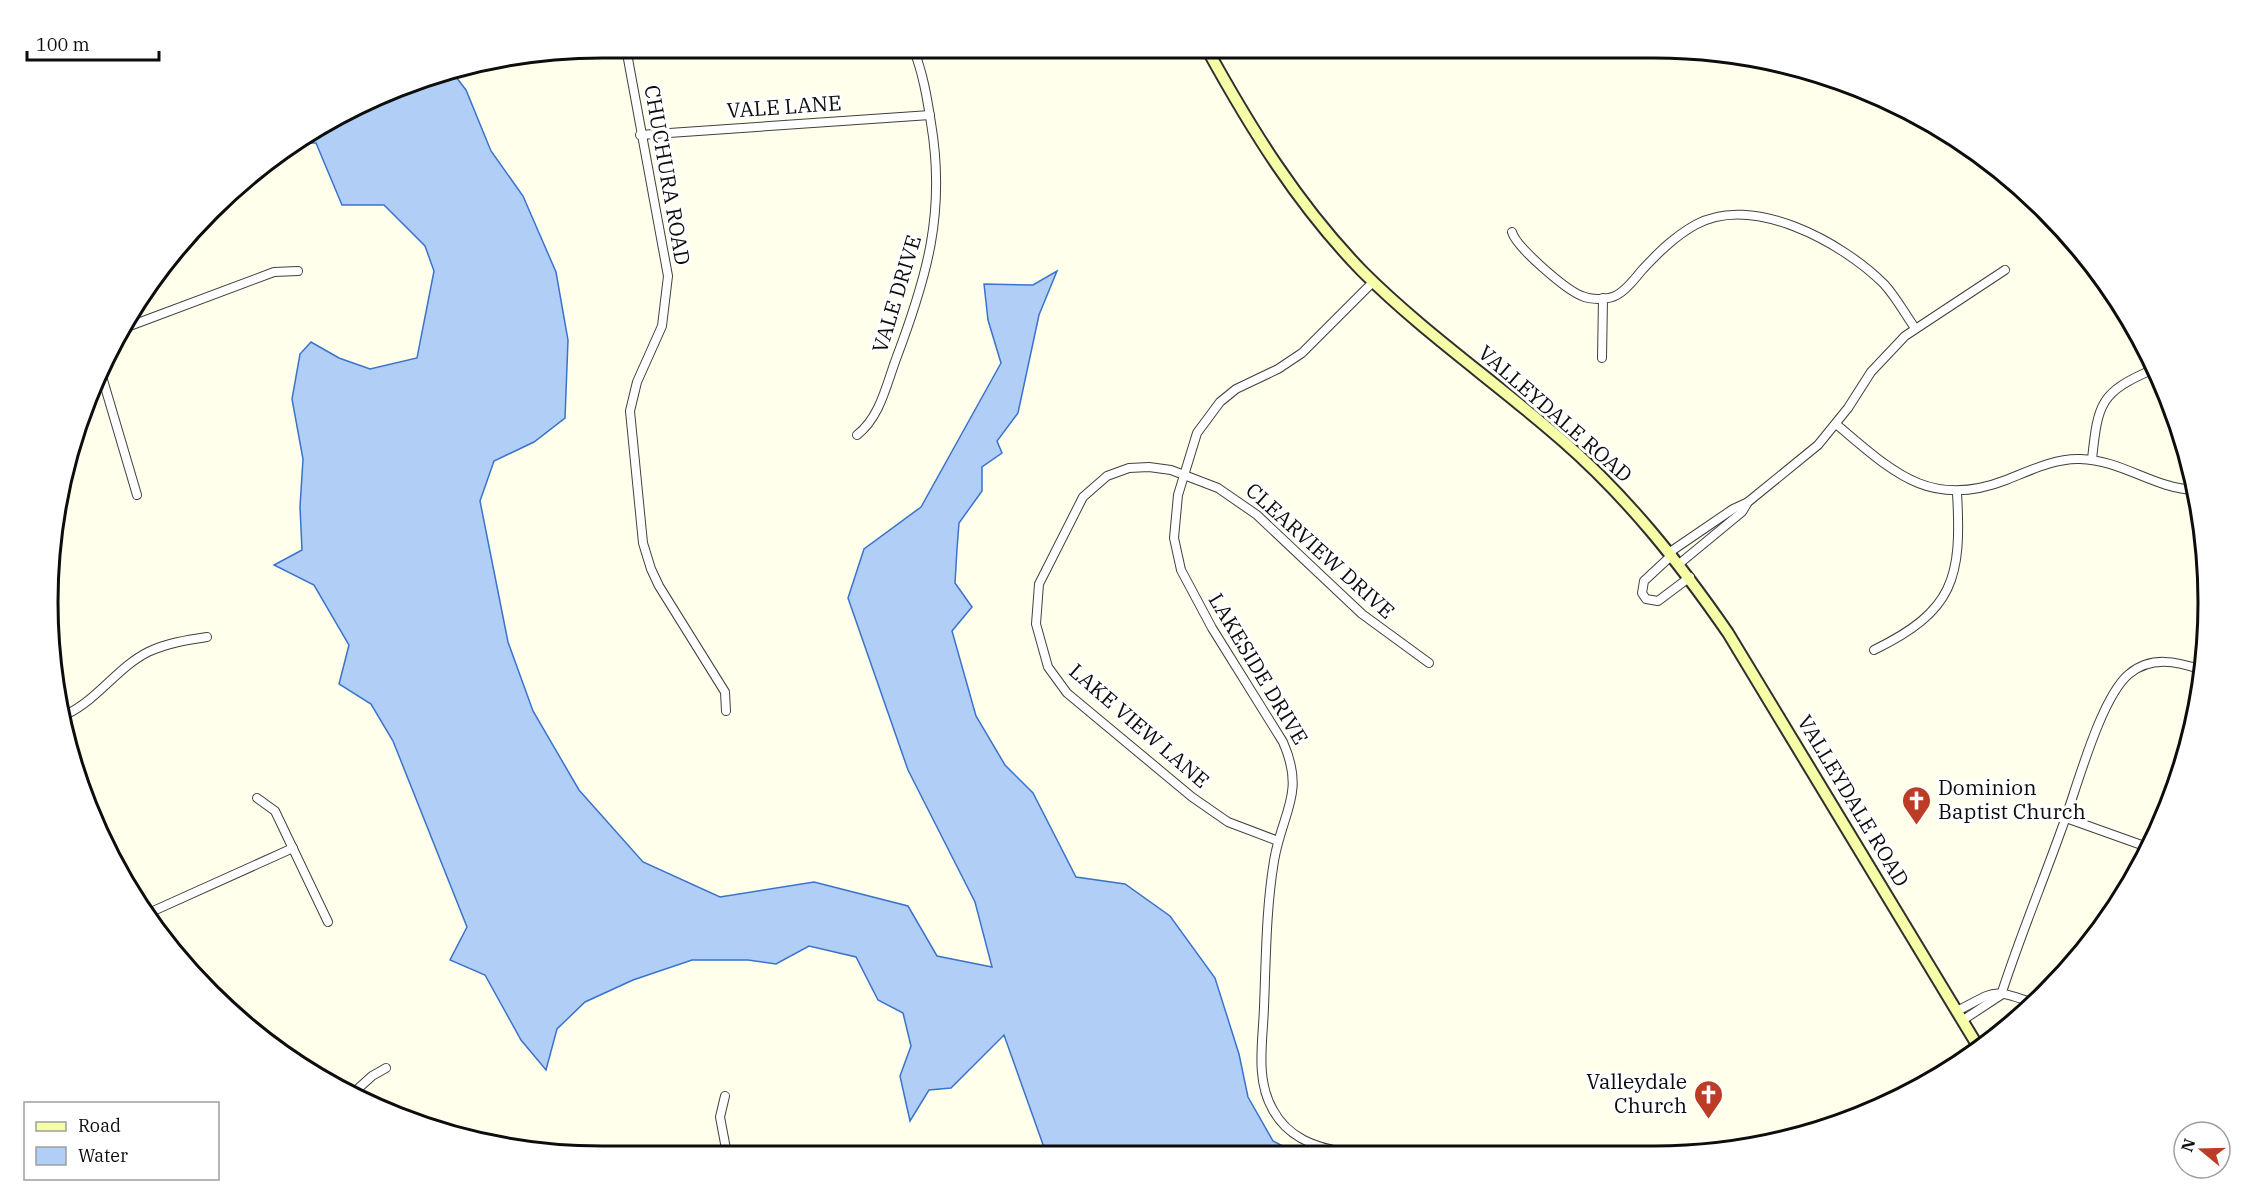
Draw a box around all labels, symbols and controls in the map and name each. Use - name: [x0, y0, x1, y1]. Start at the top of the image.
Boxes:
- scale bar: [27, 24, 159, 62]
- text: 100 m: [36, 33, 90, 56]
- street label: CHUCHURA ROAD: [638, 83, 698, 267]
- street label: VALE LANE: [726, 88, 842, 124]
- street label: VALE DRIVE: [865, 231, 927, 356]
- street label: VALLEYDALE ROAD: [1473, 338, 1639, 488]
- street label: CLEARVIEW DRIVE: [1240, 476, 1401, 625]
- street label: LAKESIDE DRIVE: [1203, 588, 1315, 749]
- street label: LAKE VIEW LANE: [1064, 657, 1216, 794]
- street label: VALLEYDALE ROAD: [1791, 709, 1916, 892]
- place label: Dominion Baptist Church: [1938, 773, 2086, 825]
- church icon: Dominion Baptist Church: [1901, 784, 1933, 826]
- place label: Valleydale Church: [1586, 1067, 1687, 1119]
- church icon: Valleydale Church: [1692, 1078, 1724, 1120]
- legend: [24, 1102, 219, 1180]
- text: Road: [78, 1114, 121, 1137]
- north arrow: [2172, 1120, 2232, 1180]
- text: N: [2176, 1136, 2199, 1154]
- text: Water: [78, 1144, 128, 1167]

